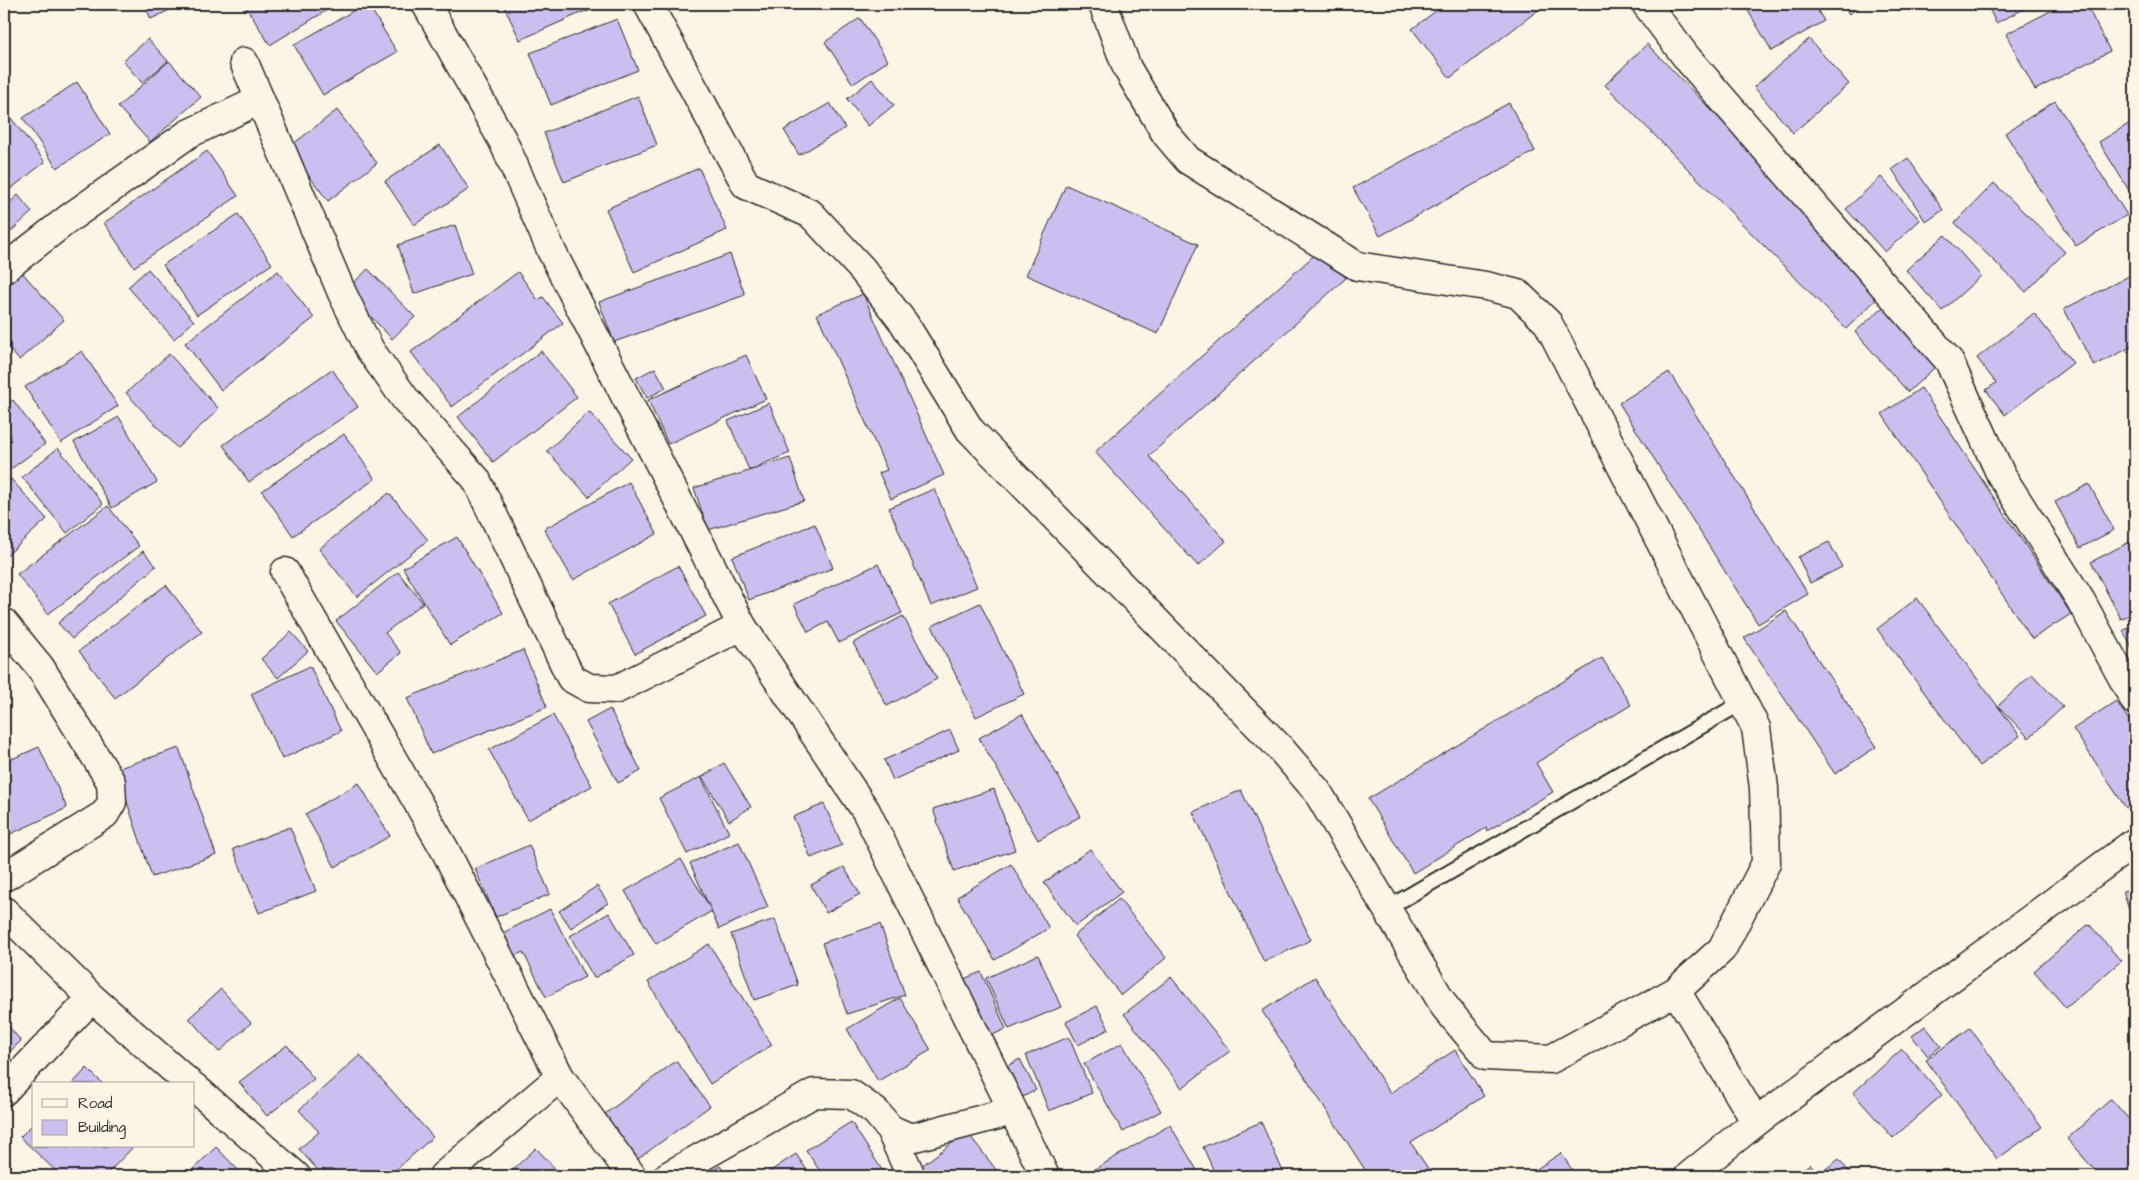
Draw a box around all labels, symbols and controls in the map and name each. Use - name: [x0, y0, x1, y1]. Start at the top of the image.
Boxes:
- legend: [32, 1082, 195, 1148]
- text: Road: [78, 1093, 113, 1114]
- text: Building: [78, 1117, 126, 1139]

